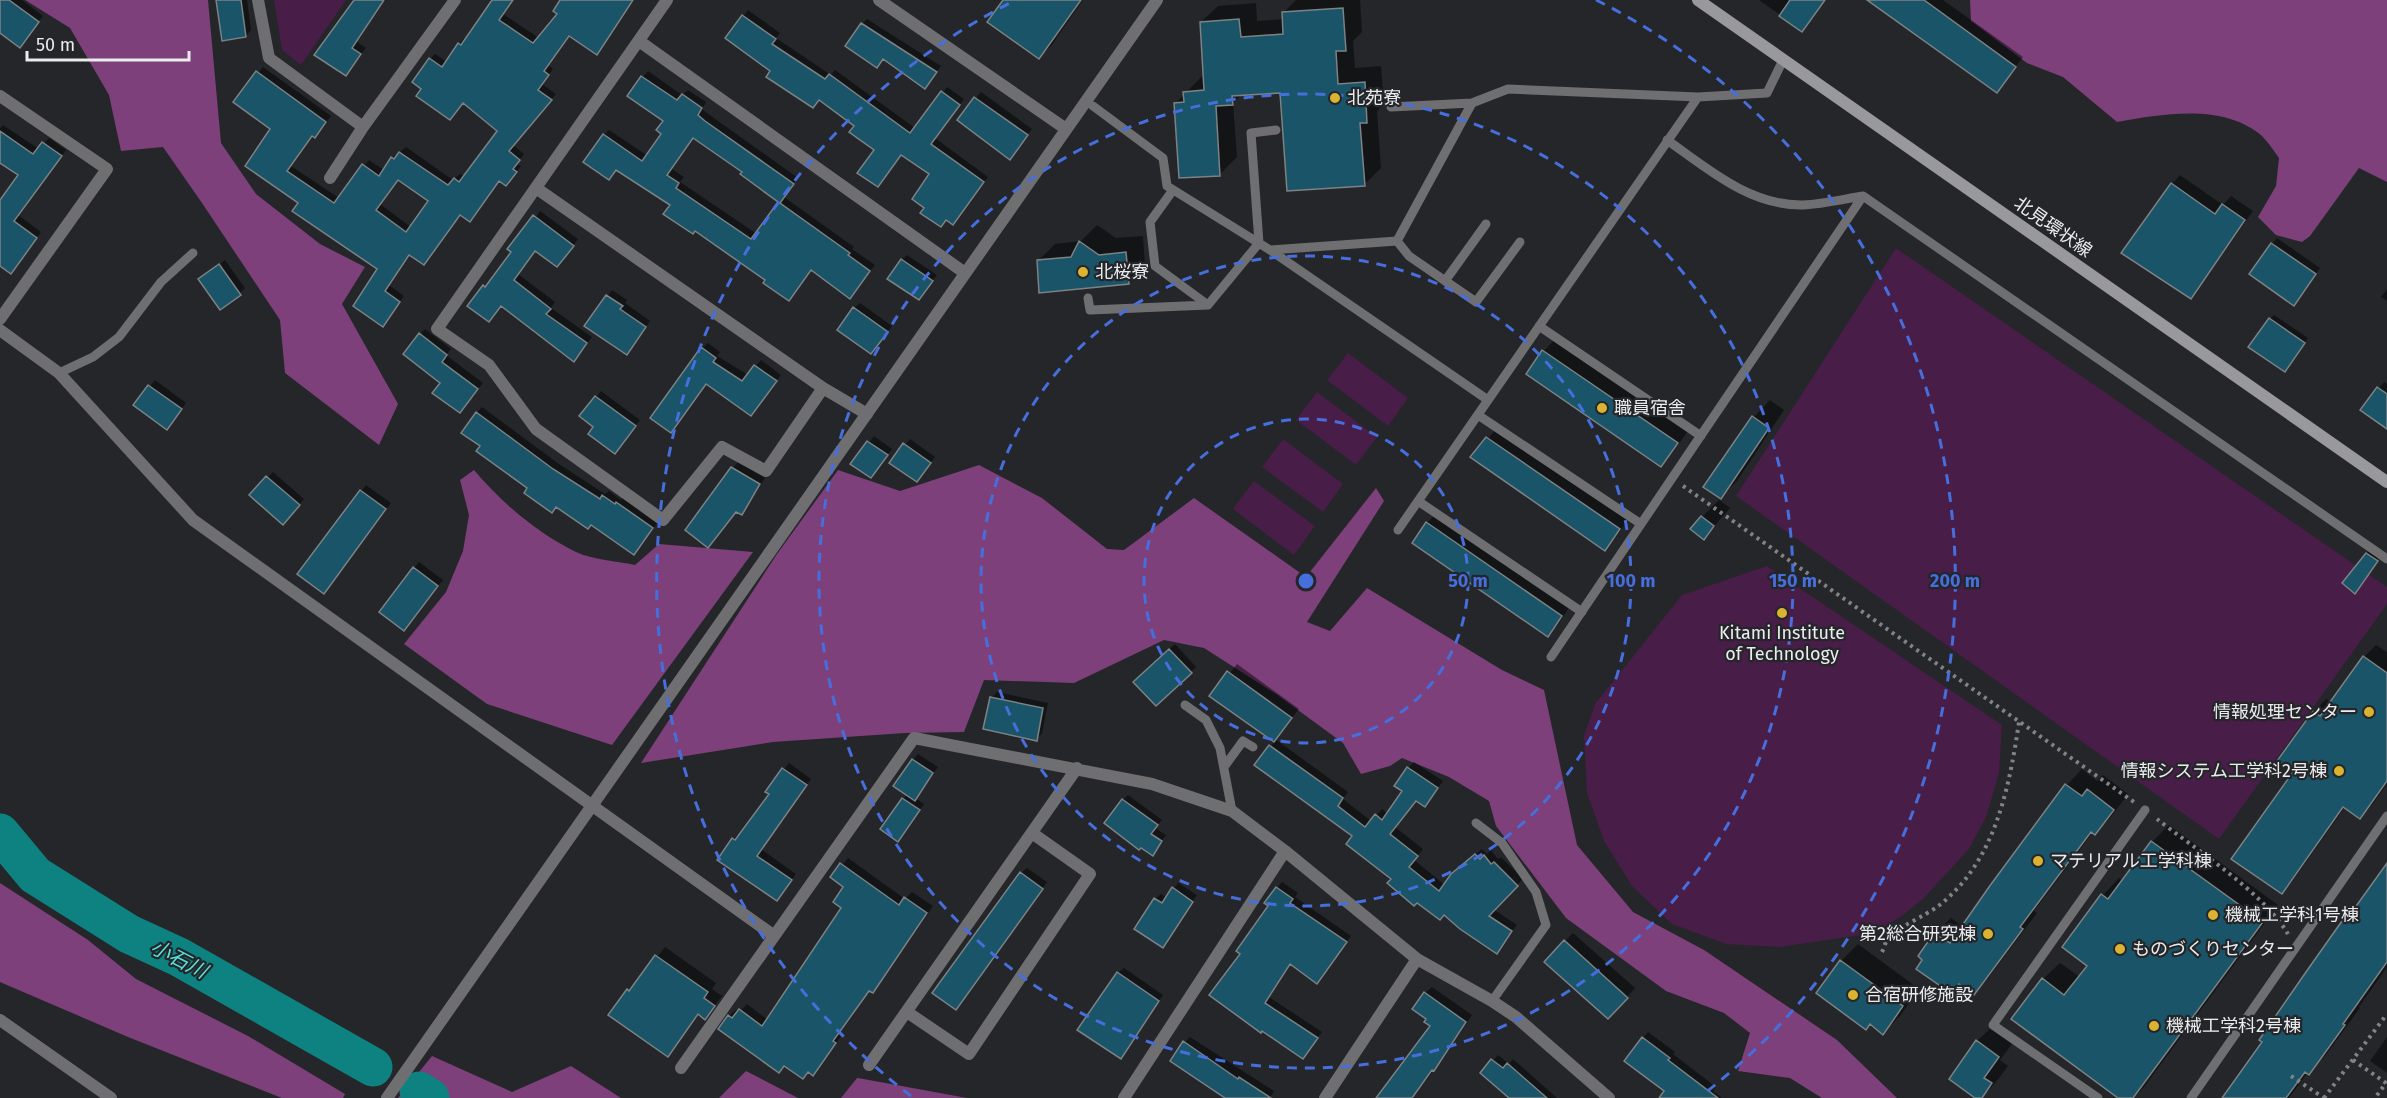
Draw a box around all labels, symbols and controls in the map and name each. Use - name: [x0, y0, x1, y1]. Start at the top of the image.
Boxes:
- scale bar: [27, 24, 189, 62]
- text: 50 m: [36, 34, 75, 56]
- place label: 北苑寮: [1347, 87, 1401, 109]
- marker: 北苑寮: [1328, 91, 1342, 105]
- street label: 北見環状線: [2010, 192, 2096, 262]
- place label: 北桜寮: [1095, 261, 1149, 283]
- marker: 北桜寮: [1076, 265, 1090, 279]
- place label: 職員宿舎: [1614, 397, 1686, 419]
- marker: 職員宿舎: [1595, 401, 1609, 415]
- text: 50 m: [1448, 570, 1488, 592]
- text: 100 m: [1607, 570, 1655, 592]
- text: 150 m: [1769, 570, 1817, 592]
- text: 200 m: [1930, 570, 1980, 592]
- centre of rings: [1296, 571, 1316, 591]
- marker: Kitami Institute of Technology: [1775, 606, 1789, 620]
- place label: Kitami Institute of Technology: [1719, 622, 1845, 665]
- place label: 情報処理センター: [2213, 701, 2357, 723]
- marker: 情報処理センター: [2362, 705, 2376, 719]
- place label: 情報システム工学科2号棟: [2121, 760, 2327, 782]
- marker: 情報システム工学科2号棟: [2332, 764, 2346, 778]
- place label: マテリアル工学科棟: [2050, 850, 2212, 872]
- marker: マテリアル工学科棟: [2031, 854, 2045, 868]
- place label: 機械工学科1号棟: [2225, 904, 2359, 926]
- marker: 機械工学科1号棟: [2206, 908, 2220, 922]
- place label: 第2総合研究棟: [1859, 923, 1976, 945]
- marker: 第2総合研究棟: [1981, 927, 1995, 941]
- water label: 小石川: [147, 935, 213, 984]
- place label: ものづくりセンター: [2132, 938, 2294, 960]
- marker: ものづくりセンター: [2113, 942, 2127, 956]
- place label: 合宿研修施設: [1865, 984, 1973, 1006]
- marker: 合宿研修施設: [1846, 988, 1860, 1002]
- place label: 機械工学科2号棟: [2166, 1015, 2301, 1037]
- marker: 機械工学科2号棟: [2147, 1019, 2161, 1033]

